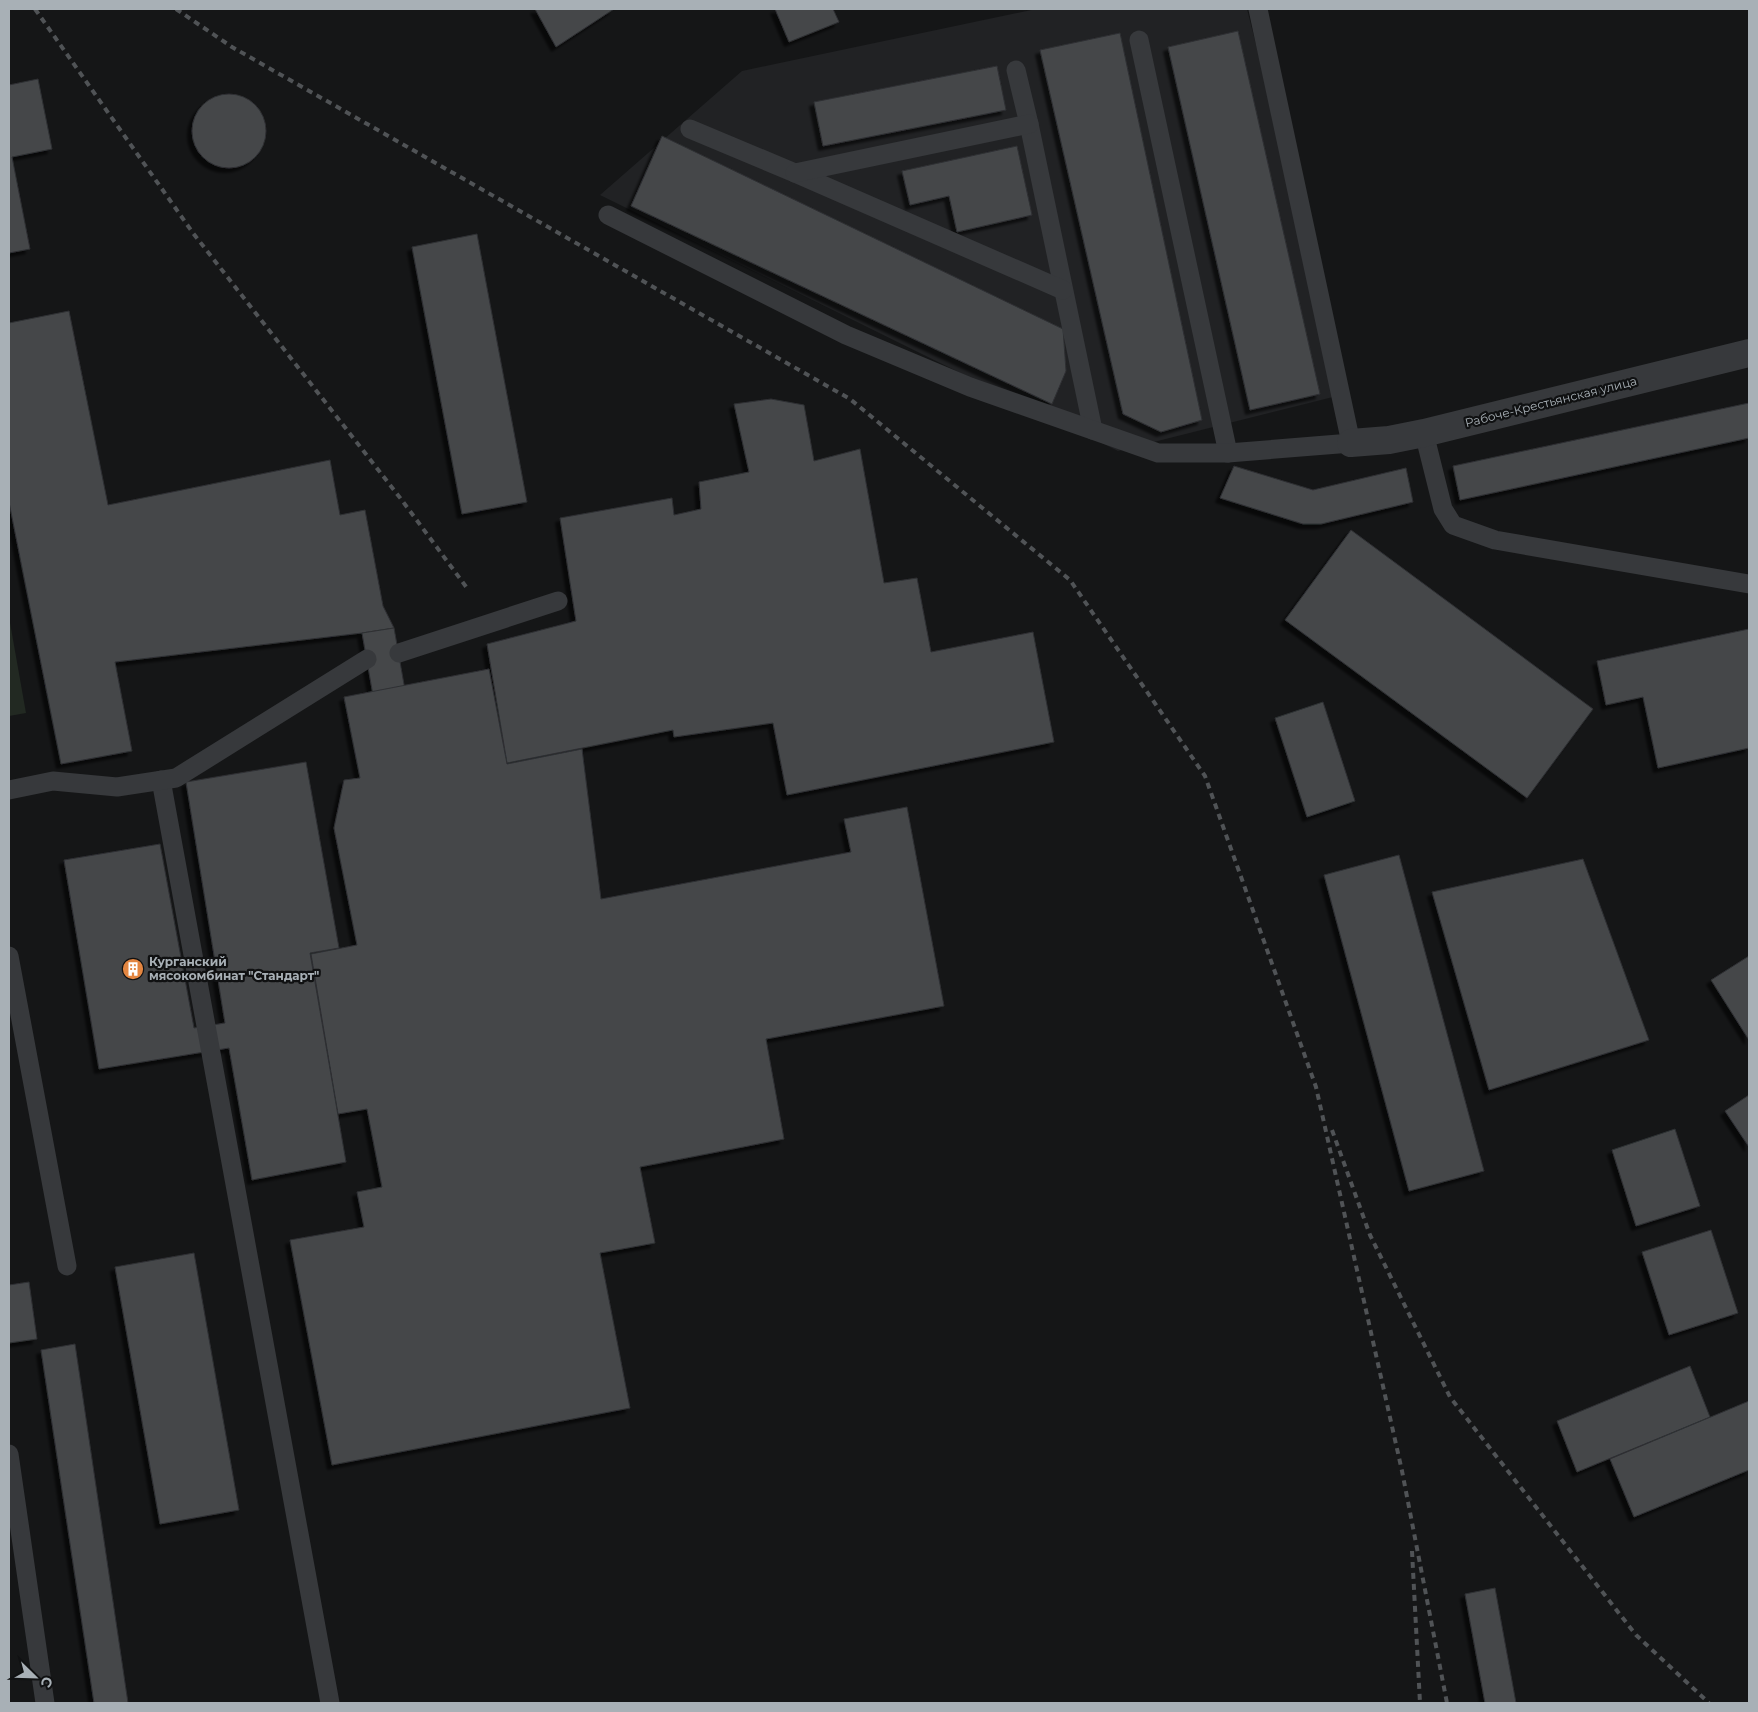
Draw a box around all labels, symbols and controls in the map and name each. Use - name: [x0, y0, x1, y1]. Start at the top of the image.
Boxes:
- street label: Рабоче-Крестьянская улица: [1463, 373, 1638, 430]
- place label: Курганский мясокомбинат "Стандарт": [149, 954, 319, 983]
- building icon: Курганский мясокомбинат "Стандарт": [121, 957, 145, 981]
- north arrow: [10, 1652, 60, 1702]
- text: С: [37, 1674, 57, 1690]

